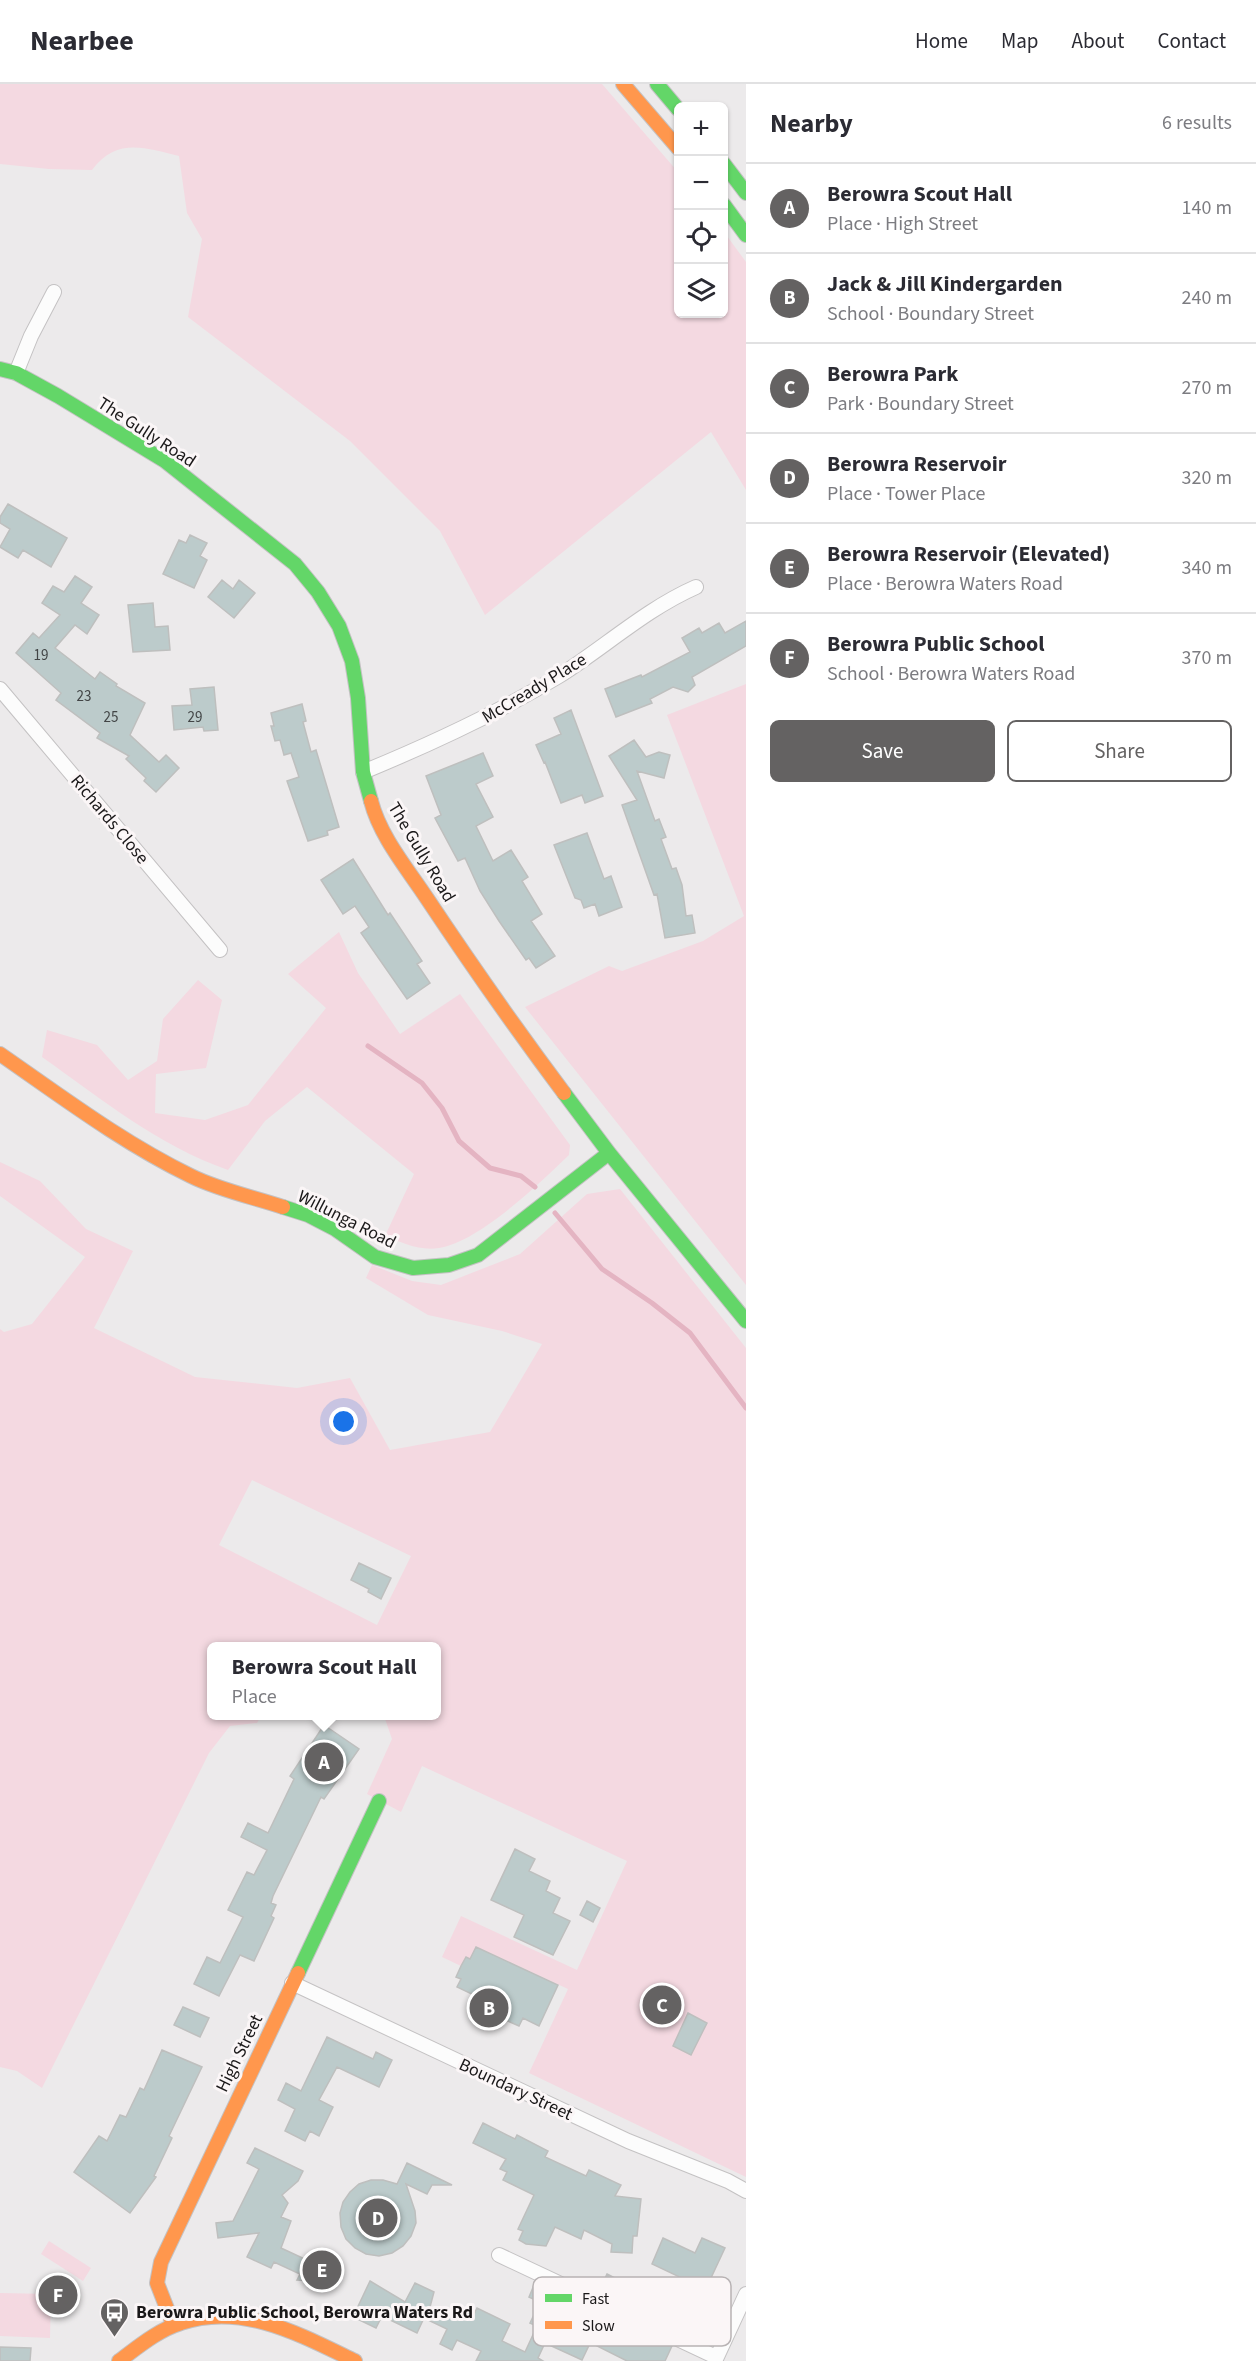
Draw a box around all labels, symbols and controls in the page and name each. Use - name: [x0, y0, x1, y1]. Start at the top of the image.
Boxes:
- text: Nearbee: [30, 21, 134, 61]
- text: Home: [915, 26, 968, 56]
- text: Map: [1001, 26, 1039, 56]
- text: About: [1072, 26, 1124, 56]
- text: Contact: [1157, 26, 1226, 56]
- map controls: [674, 102, 728, 318]
- button: +: [674, 102, 728, 156]
- text: Nearby: [770, 105, 853, 142]
- text: 6 results: [1162, 109, 1232, 137]
- button: −: [674, 156, 728, 210]
- text: Berowra Scout Hall: [827, 178, 1012, 210]
- text: A: [784, 194, 795, 222]
- text: 140 m: [1182, 194, 1232, 222]
- button: locate: [674, 210, 728, 264]
- text: Place · High Street: [827, 210, 978, 238]
- button: layers: [674, 264, 728, 318]
- text: Jack & Jill Kindergarden: [827, 268, 1063, 300]
- text: B: [783, 284, 796, 312]
- text: 240 m: [1182, 284, 1232, 312]
- text: School · Boundary Street: [827, 300, 1034, 328]
- text: Berowra Park: [827, 358, 958, 390]
- text: C: [784, 374, 795, 402]
- text: 270 m: [1182, 374, 1232, 402]
- text: Park · Boundary Street: [827, 390, 1014, 418]
- street label: The Gully Road: [93, 391, 201, 474]
- text: Berowra Reservoir: [827, 448, 1007, 480]
- text: D: [783, 464, 796, 492]
- text: 320 m: [1182, 464, 1232, 492]
- text: Place · Tower Place: [827, 480, 986, 508]
- text: Berowra Reservoir (Elevated): [827, 538, 1110, 570]
- text: E: [784, 554, 795, 582]
- text: 340 m: [1182, 554, 1232, 582]
- text: Place · Berowra Waters Road: [827, 570, 1063, 598]
- text: Berowra Public School: [827, 628, 1045, 660]
- text: F: [784, 644, 795, 672]
- text: 370 m: [1182, 644, 1232, 672]
- house number: 19: [34, 645, 48, 666]
- street label: McCready Place: [477, 647, 591, 730]
- text: School · Berowra Waters Road: [827, 660, 1075, 688]
- house number: 23: [77, 686, 91, 707]
- house number: 25: [104, 707, 118, 728]
- house number: 29: [188, 707, 202, 728]
- button: Save: [770, 720, 995, 782]
- button: Share: [1007, 720, 1232, 782]
- street label: Richards Close: [65, 769, 155, 870]
- street label: The Gully Road: [382, 798, 461, 907]
- street label: Willunga Road: [293, 1184, 400, 1255]
- your location: [329, 1407, 358, 1436]
- popup: [207, 1642, 441, 1720]
- text: Berowra Scout Hall: [232, 1651, 416, 1683]
- text: Place: [232, 1683, 277, 1711]
- pin: A: [304, 1740, 344, 1784]
- pin: C: [642, 1982, 682, 2028]
- pin: B: [470, 1986, 508, 2030]
- street label: High Street: [210, 2010, 269, 2096]
- street label: Boundary Street: [455, 2052, 577, 2127]
- pin: D: [358, 2196, 398, 2240]
- pin: E: [302, 2248, 342, 2292]
- pin: F: [38, 2272, 78, 2318]
- legend: [533, 2277, 731, 2346]
- text: Fast: [582, 2288, 610, 2310]
- bus stop icon: Berowra Public School, Berowra Waters Rd: [99, 2296, 131, 2338]
- place label: Berowra Public School, Berowra Waters Rd: [136, 2300, 473, 2325]
- text: Slow: [582, 2315, 615, 2337]

